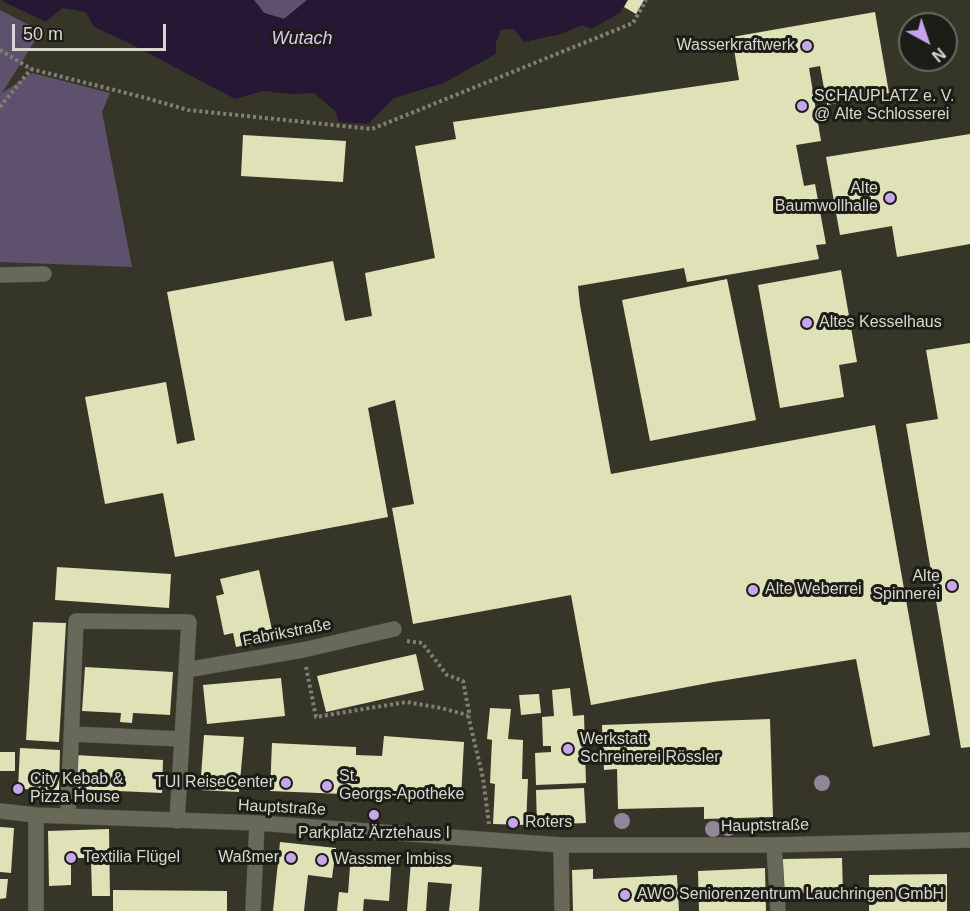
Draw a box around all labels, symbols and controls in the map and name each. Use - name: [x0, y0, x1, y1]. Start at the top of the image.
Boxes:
- scale bar: [15, 12, 170, 50]
- north arrow: [898, 12, 958, 72]
- text: 50 m: [23, 24, 63, 44]
- water label: Wutach: [271, 28, 333, 50]
- place label: Wasserkraftwerk: [676, 36, 795, 56]
- marker: Wasserkraftwerk: [800, 39, 814, 53]
- text: N: [929, 44, 948, 65]
- place label: SCHAUPLATZ e. V. @ Alte Schlosserei: [814, 87, 954, 125]
- marker: SCHAUPLATZ e. V. @ Alte Schlosserei: [795, 99, 809, 113]
- place label: Alte Baumwollhalle: [775, 179, 878, 217]
- marker: Alte Baumwollhalle: [883, 191, 897, 205]
- place label: Altes Kesselhaus: [819, 313, 942, 333]
- marker: Altes Kesselhaus: [800, 316, 814, 330]
- place label: Alte Spinnerei: [872, 567, 940, 605]
- marker: Alte Spinnerei: [945, 579, 959, 593]
- place label: Alte Weberrei: [765, 580, 862, 600]
- marker: Alte Weberrei: [746, 583, 760, 597]
- street label: Fabrikstraße: [241, 615, 333, 651]
- place label: Werkstatt Schreinerei Rössler: [580, 730, 720, 768]
- marker: Werkstatt Schreinerei Rössler: [561, 742, 575, 756]
- place label: St. Georgs-Apotheke: [339, 767, 464, 805]
- place label: City Kebab & Pizza House: [30, 770, 123, 808]
- place label: TUI ReiseCenter: [155, 773, 274, 793]
- marker: TUI ReiseCenter: [279, 776, 293, 790]
- marker: St. Georgs-Apotheke: [320, 779, 334, 793]
- marker: City Kebab & Pizza House: [11, 782, 25, 796]
- street label: Hauptstraße: [238, 796, 326, 820]
- marker: Parkplatz Ärztehaus I: [367, 808, 381, 822]
- place label: Roters: [525, 813, 572, 833]
- marker: Roters: [506, 816, 520, 830]
- street label: Hauptstraße: [721, 816, 809, 836]
- place label: Parkplatz Ärztehaus I: [298, 824, 450, 844]
- place label: Textilia Flügel: [83, 848, 180, 868]
- place label: Waßmer: [218, 848, 279, 868]
- place label: Wassmer Imbiss: [334, 850, 452, 870]
- marker: Textilia Flügel: [64, 851, 78, 865]
- marker: Waßmer: [284, 851, 298, 865]
- marker: Wassmer Imbiss: [315, 853, 329, 867]
- place label: AWO Seniorenzentrum Lauchringen GmbH: [637, 885, 944, 905]
- marker: AWO Seniorenzentrum Lauchringen GmbH: [618, 888, 632, 902]

